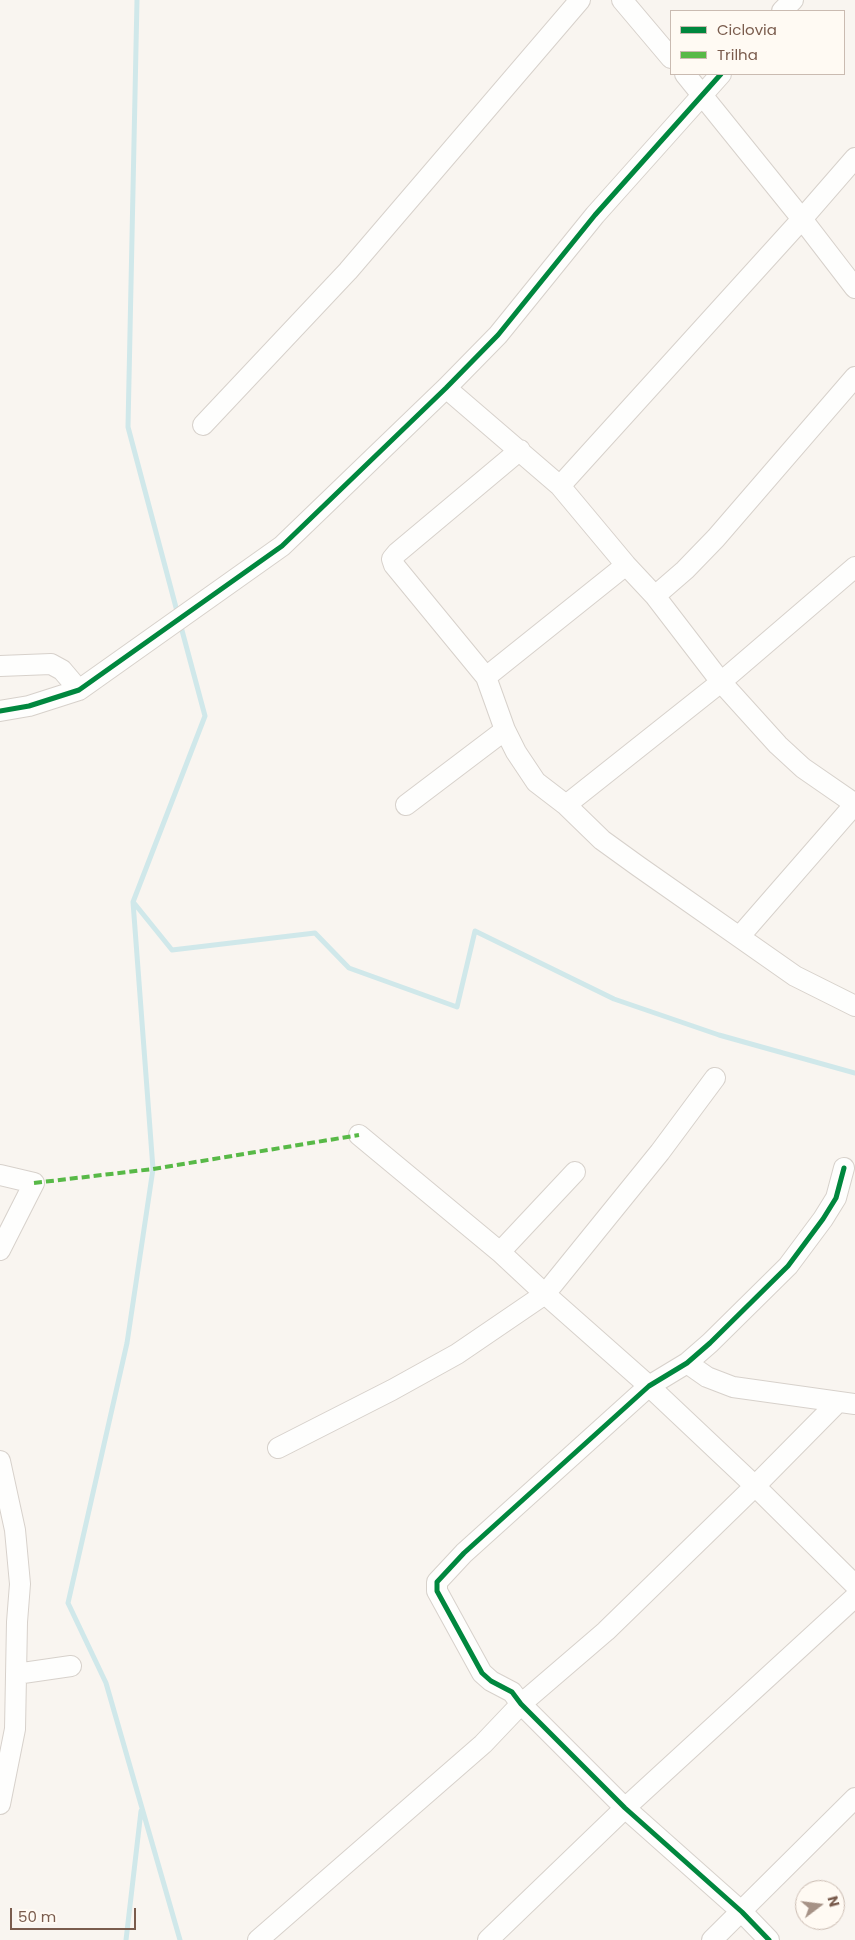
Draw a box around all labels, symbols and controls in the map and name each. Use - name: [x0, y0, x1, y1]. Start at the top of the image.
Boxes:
- legend: [670, 10, 845, 75]
- text: Ciclovia: [717, 19, 777, 40]
- text: Trilha: [717, 44, 758, 65]
- north arrow: [795, 1880, 845, 1930]
- text: N: [823, 1894, 845, 1909]
- scale bar: [12, 1898, 139, 1930]
- text: 50 m: [18, 1906, 56, 1927]

